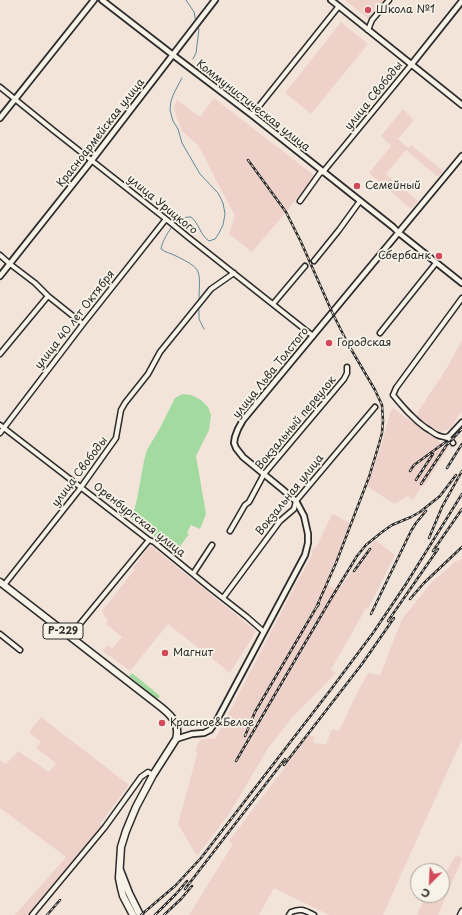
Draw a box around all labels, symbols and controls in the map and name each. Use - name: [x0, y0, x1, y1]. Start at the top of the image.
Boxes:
- place label: Школа №1: [376, 3, 435, 17]
- marker: Школа №1: [363, 5, 373, 15]
- street label: Коммунистическая улица: [194, 58, 312, 154]
- street label: улица Свободы: [342, 59, 406, 133]
- street label: Красноармейская улица: [55, 76, 147, 190]
- street label: улица Урицкого: [124, 173, 200, 237]
- place label: Семейный: [365, 179, 421, 193]
- marker: Семейный: [352, 181, 362, 191]
- place label: Сбербанк: [378, 249, 431, 263]
- marker: Сбербанк: [434, 251, 444, 261]
- street label: улица 40 лет Октября: [32, 268, 118, 372]
- street label: улица Льва Толстого: [230, 325, 312, 421]
- place label: Городская: [337, 336, 392, 350]
- marker: Городская: [324, 338, 334, 348]
- street label: Вокзальный переулок: [253, 374, 339, 472]
- street label: улица Свободы: [49, 434, 111, 510]
- street label: Вокзальная улица: [253, 452, 327, 538]
- street label: Оренбургская улица: [90, 480, 188, 560]
- road number: Р-229: [43, 623, 83, 639]
- place label: Магнит: [173, 646, 213, 660]
- marker: Магнит: [160, 648, 170, 658]
- place label: Красное&Белое: [170, 716, 254, 730]
- marker: Красное&Белое: [157, 718, 167, 728]
- north arrow: [410, 863, 450, 903]
- text: С: [418, 884, 433, 903]

